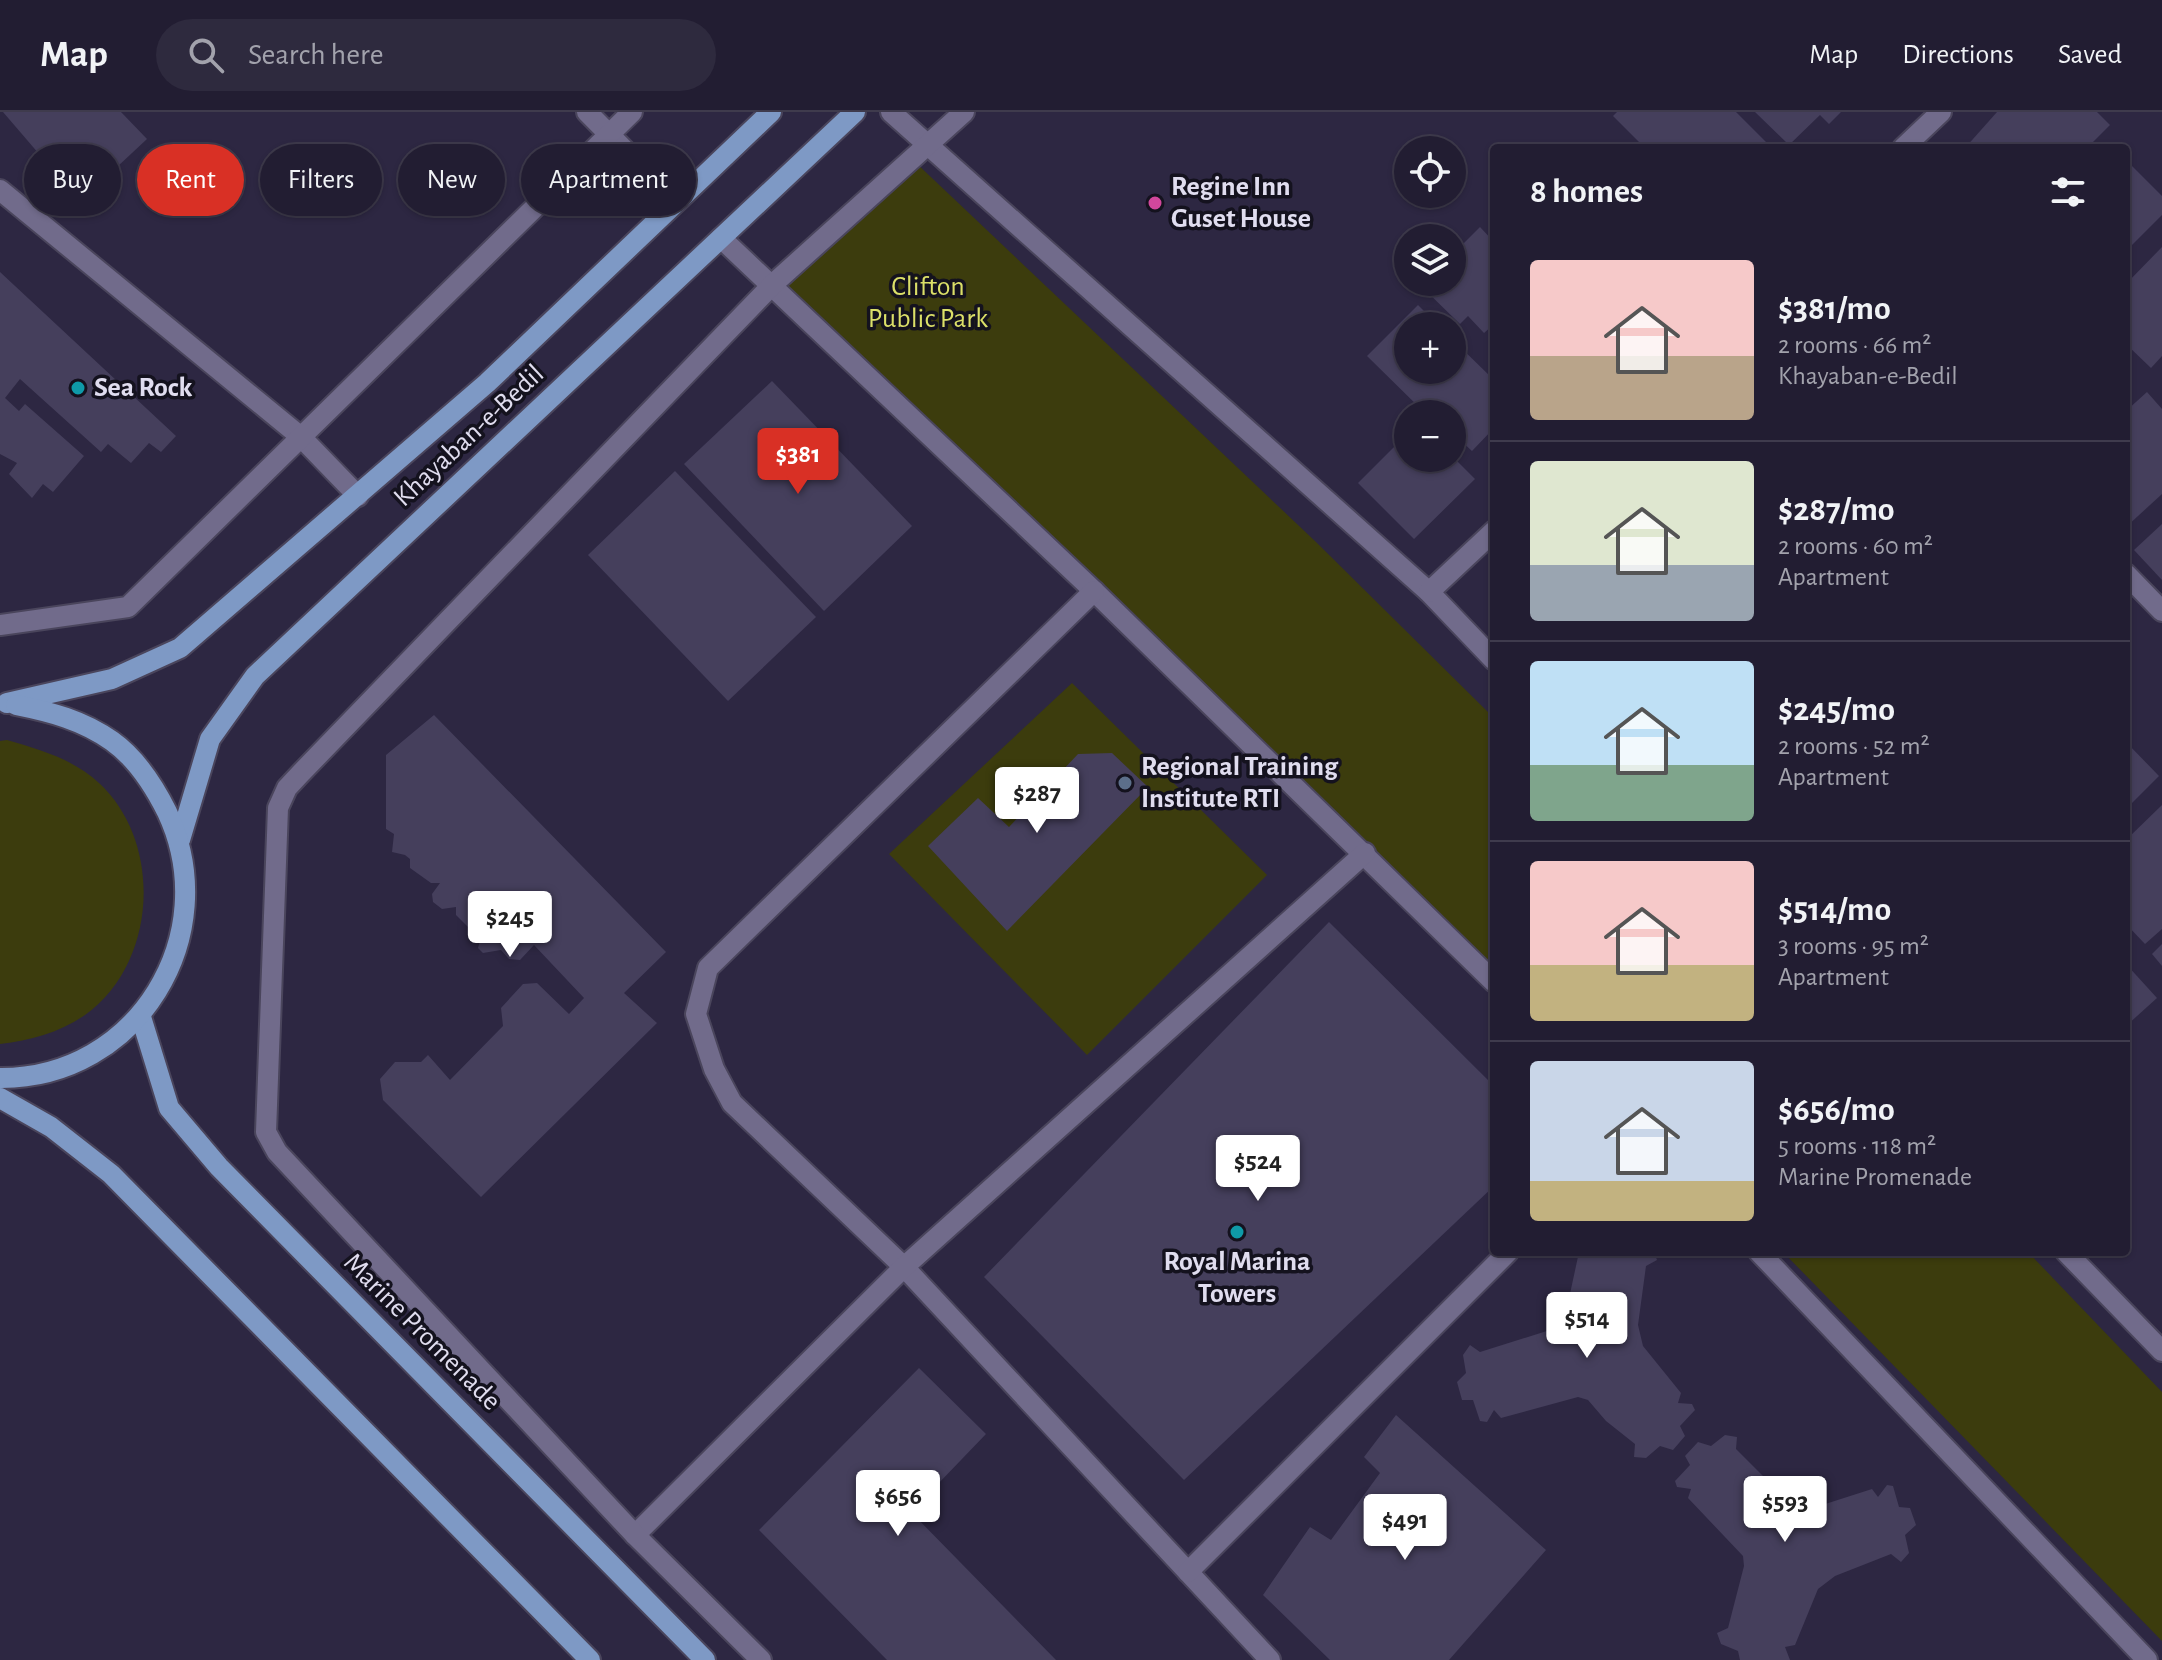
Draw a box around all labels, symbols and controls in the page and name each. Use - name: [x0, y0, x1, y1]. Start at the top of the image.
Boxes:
- search box: [156, 19, 716, 91]
- icon: search: [184, 33, 228, 77]
- text: Map: [40, 36, 108, 74]
- text: Search here: [248, 40, 384, 70]
- text: Map: [1809, 41, 1858, 69]
- text: Directions: [1902, 41, 2014, 69]
- text: Saved: [2058, 41, 2122, 69]
- map controls: [1394, 136, 1466, 472]
- button: locate: [1394, 136, 1466, 208]
- chip: Buy: [24, 144, 121, 216]
- chip: Rent: [137, 144, 244, 216]
- chip: Filters: [260, 144, 382, 216]
- chip: New: [398, 144, 505, 216]
- chip: Apartment: [521, 144, 696, 216]
- icon: filters: [2046, 170, 2090, 214]
- place label: Regine Inn Guset House: [1171, 173, 1311, 233]
- text: 8 homes: [1530, 175, 1643, 209]
- marker: Regine Inn Guset House: [1146, 194, 1164, 212]
- button: layers: [1394, 224, 1466, 296]
- park label: Clifton Public Park: [868, 273, 988, 333]
- icon: home: [1594, 292, 1690, 388]
- text: $381/mo: [1778, 292, 1891, 326]
- button: +: [1394, 312, 1466, 384]
- text: 2 rooms · 66 m²: [1778, 332, 1931, 358]
- street label: Khayaban-e-Bedil: [389, 360, 549, 512]
- text: Khayaban-e-Bedil: [1778, 363, 1958, 389]
- place label: Sea Rock: [94, 374, 193, 402]
- marker: Sea Rock: [69, 379, 87, 397]
- button: −: [1394, 400, 1466, 472]
- pin: $381: [751, 428, 845, 496]
- text: $381: [775, 441, 821, 467]
- icon: home: [1594, 493, 1690, 589]
- text: $287/mo: [1778, 493, 1895, 527]
- text: 2 rooms · 60 m²: [1778, 533, 1933, 559]
- text: Apartment: [1778, 564, 1889, 590]
- icon: home: [1594, 693, 1690, 789]
- text: $245/mo: [1778, 693, 1895, 727]
- text: 2 rooms · 52 m²: [1778, 733, 1930, 759]
- place label: Regional Training Institute RTI: [1141, 753, 1339, 813]
- text: Apartment: [1778, 764, 1889, 790]
- pin: $287: [990, 767, 1084, 835]
- marker: Regional Training Institute RTI: [1116, 774, 1134, 792]
- text: $287: [1013, 780, 1061, 806]
- pin: $245: [463, 891, 557, 959]
- icon: home: [1594, 893, 1690, 989]
- text: $514/mo: [1778, 893, 1891, 927]
- text: $245: [486, 904, 534, 930]
- text: 3 rooms · 95 m²: [1778, 933, 1929, 959]
- text: Apartment: [1778, 964, 1889, 990]
- icon: home: [1594, 1093, 1690, 1189]
- text: $656/mo: [1778, 1093, 1895, 1127]
- text: 5 rooms · 118 m²: [1778, 1133, 1936, 1159]
- pin: $524: [1211, 1135, 1305, 1203]
- text: $524: [1234, 1148, 1282, 1174]
- text: Marine Promenade: [1778, 1164, 1972, 1190]
- marker: Royal Marina Towers: [1228, 1223, 1246, 1241]
- street label: Marine Promenade: [338, 1248, 506, 1416]
- place label: Royal Marina Towers: [1164, 1248, 1310, 1308]
- pin: $514: [1540, 1292, 1634, 1360]
- text: $514: [1564, 1305, 1610, 1331]
- pin: $656: [851, 1470, 945, 1538]
- pin: $593: [1738, 1476, 1832, 1544]
- text: $656: [874, 1483, 922, 1509]
- text: $593: [1762, 1489, 1808, 1515]
- pin: $491: [1358, 1494, 1452, 1562]
- text: $491: [1382, 1507, 1428, 1533]

